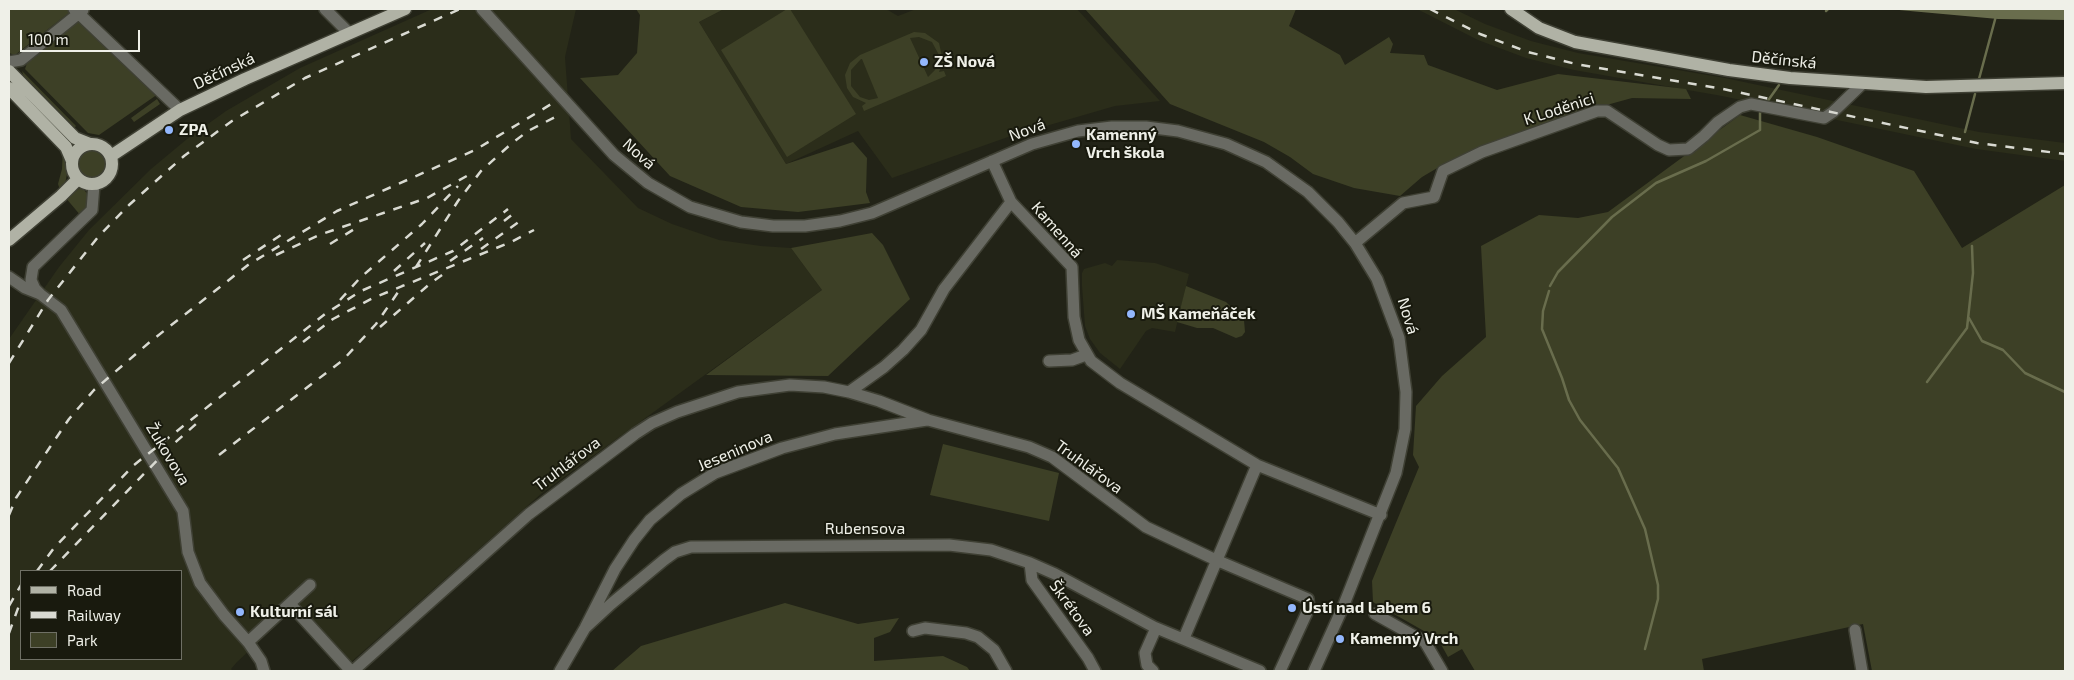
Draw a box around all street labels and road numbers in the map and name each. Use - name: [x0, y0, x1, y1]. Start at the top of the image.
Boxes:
- street label: Děčínská: [1750, 47, 1818, 73]
- street label: Děčínská: [190, 48, 258, 94]
- street label: K Loděnici: [1521, 89, 1597, 129]
- street label: Nová: [1006, 115, 1048, 145]
- street label: Nová: [619, 134, 659, 174]
- street label: Kamenná: [1027, 198, 1087, 262]
- street label: Nová: [1393, 295, 1423, 337]
- street label: Žukovova: [142, 419, 194, 489]
- street label: Jeseninova: [695, 427, 775, 475]
- street label: Truhlářova: [530, 433, 604, 495]
- street label: Truhlářova: [1052, 436, 1126, 498]
- street label: Rubensova: [825, 519, 905, 539]
- street label: Škrétova: [1045, 576, 1099, 640]

